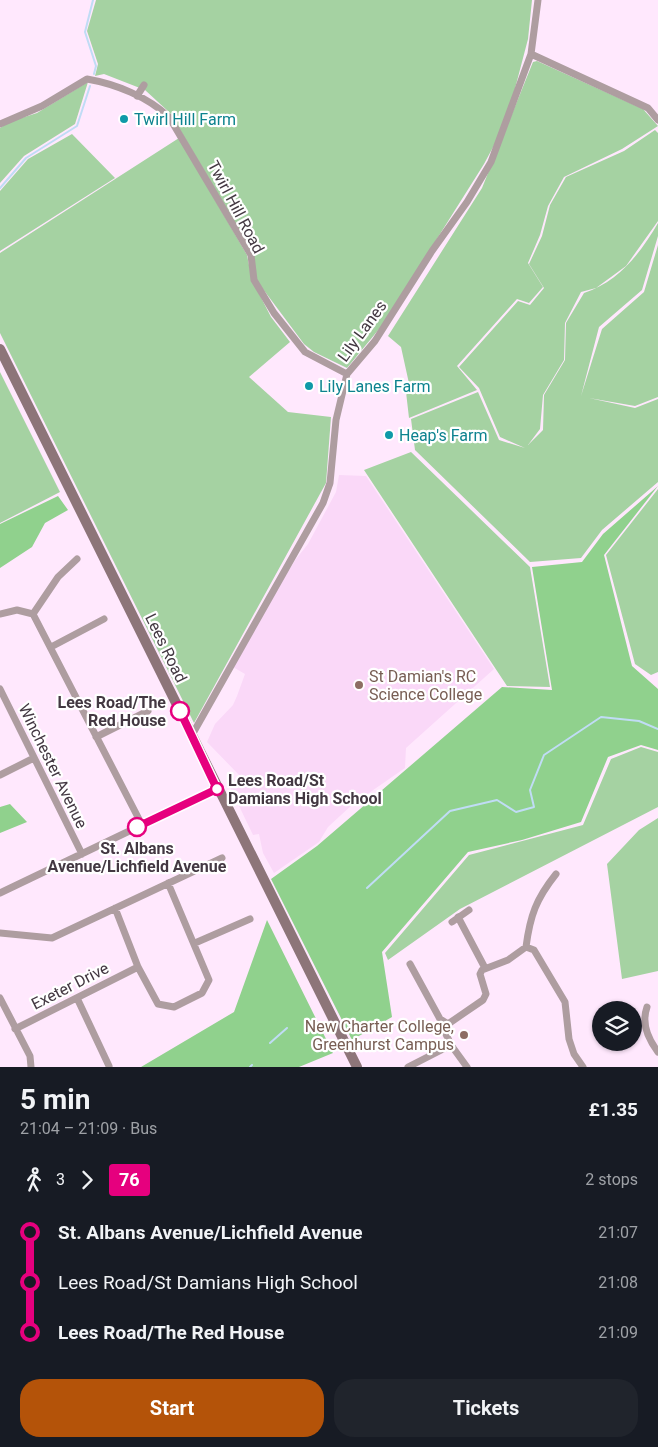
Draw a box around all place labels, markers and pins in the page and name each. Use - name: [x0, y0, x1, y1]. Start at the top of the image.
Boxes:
- place label: Twirl Hill Farm: [134, 110, 236, 129]
- marker: Twirl Hill Farm: [118, 113, 130, 125]
- place label: Lily Lanes Farm: [319, 377, 431, 396]
- marker: Lily Lanes Farm: [303, 380, 315, 392]
- place label: Heap's Farm: [399, 426, 488, 445]
- marker: Heap's Farm: [383, 429, 395, 441]
- place label: St Damian's RC Science College: [369, 667, 482, 704]
- marker: St Damian's RC Science College: [353, 679, 365, 691]
- place label: Lees Road/The Red House: [58, 693, 166, 730]
- marker: Lees Road/The Red House: [170, 701, 190, 721]
- place label: Lees Road/St Damians High School: [228, 771, 382, 808]
- marker: Lees Road/St Damians High School: [210, 782, 224, 796]
- marker: St. Albans Avenue/Lichfield Avenue: [127, 817, 147, 837]
- place label: St. Albans Avenue/Lichfield Avenue: [48, 839, 227, 876]
- place label: New Charter College, Greenhurst Campus: [305, 1017, 454, 1054]
- marker: New Charter College, Greenhurst Campus: [458, 1029, 470, 1041]

